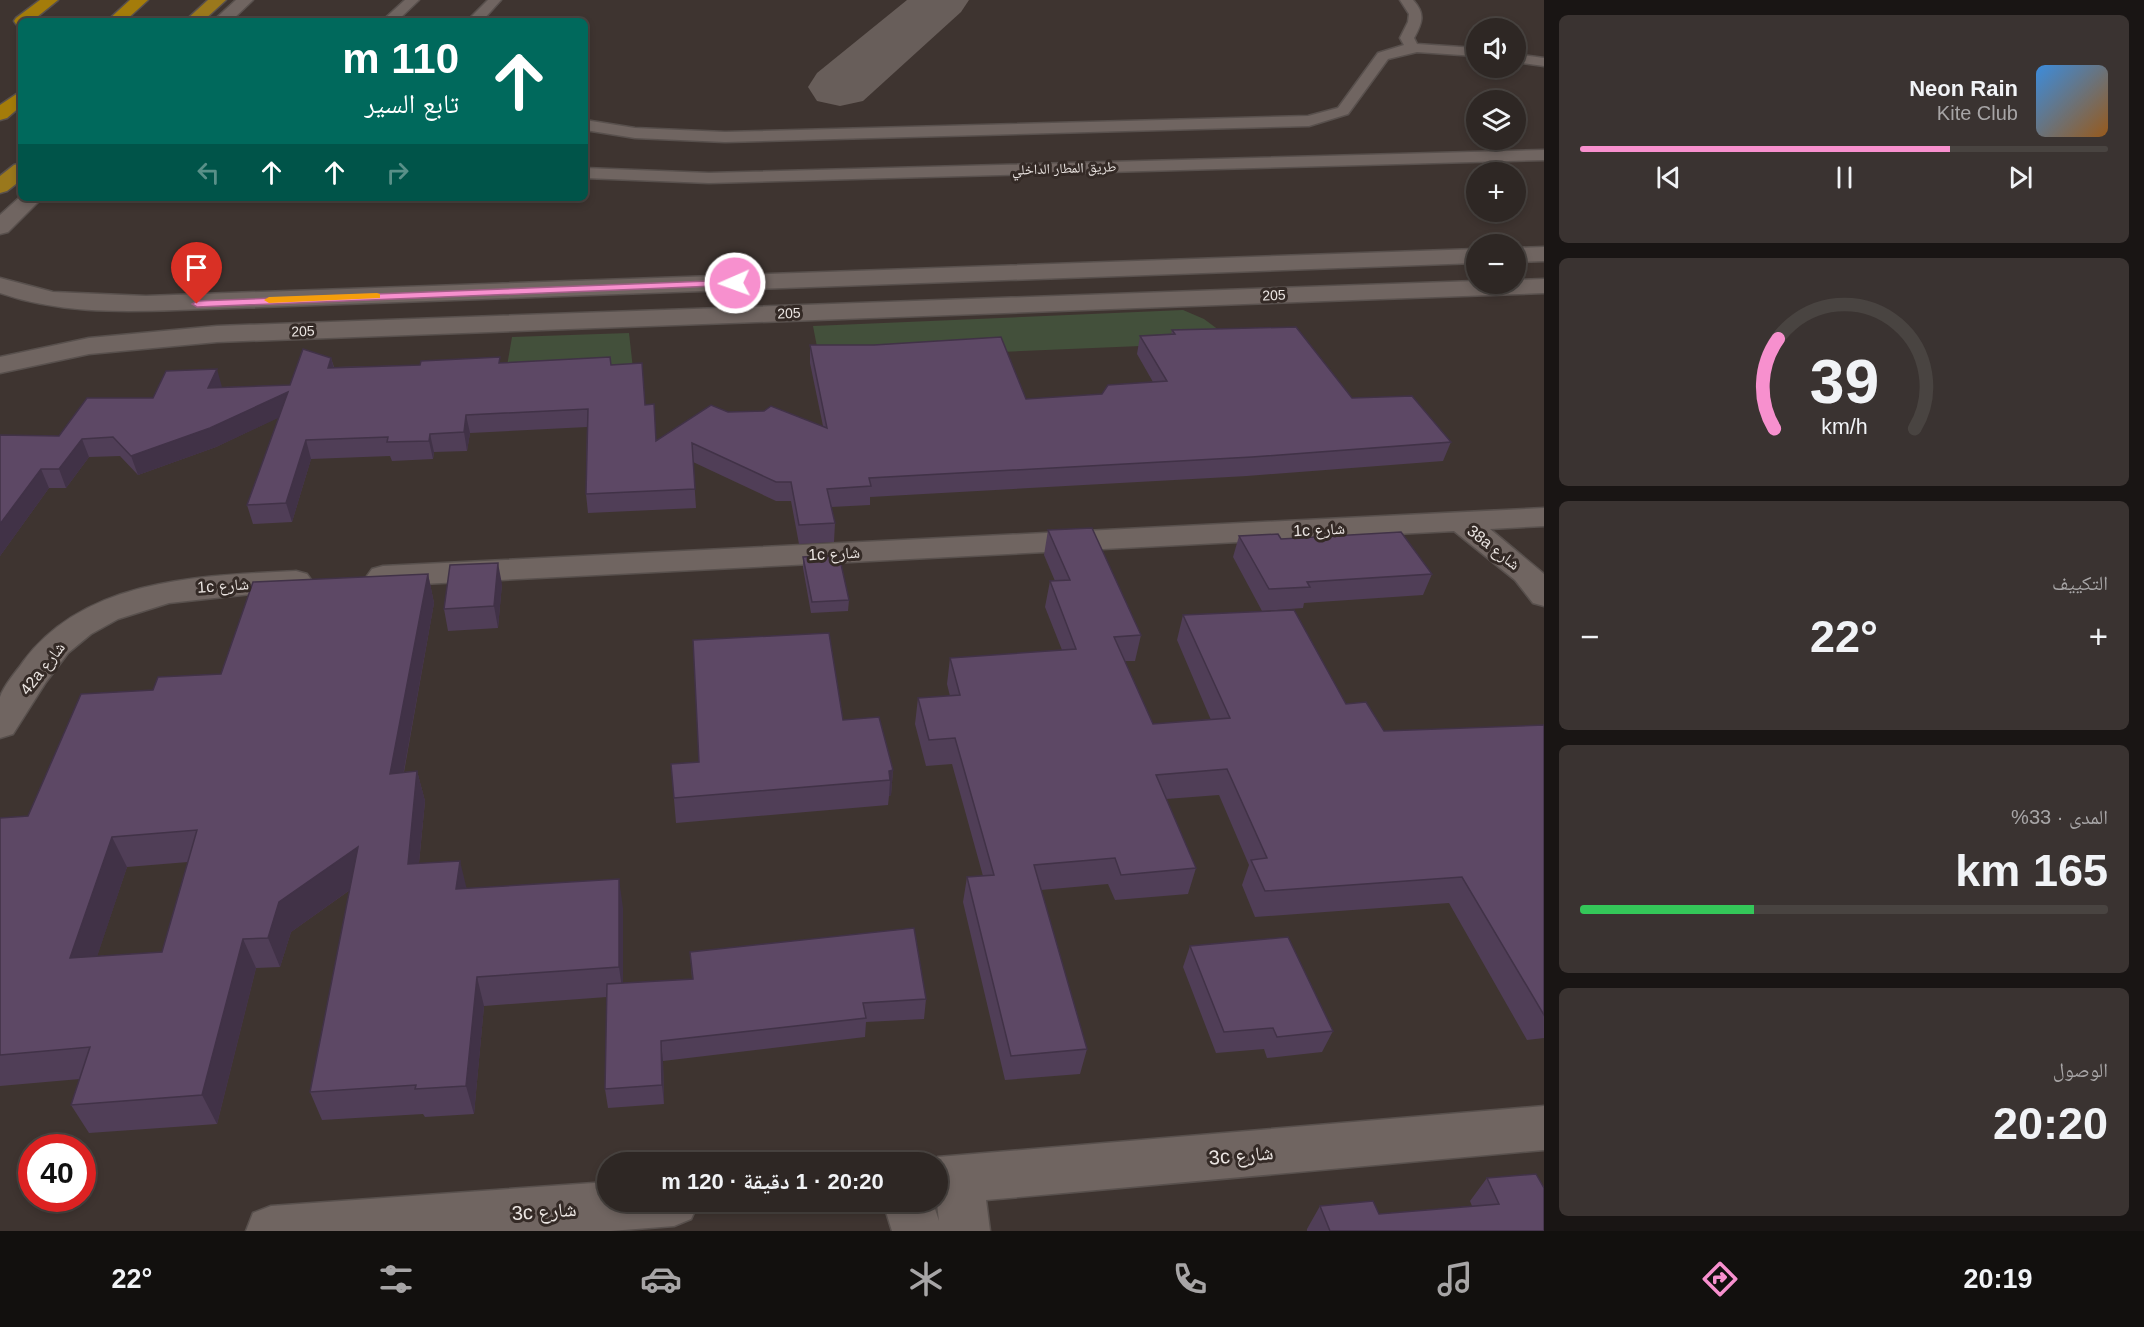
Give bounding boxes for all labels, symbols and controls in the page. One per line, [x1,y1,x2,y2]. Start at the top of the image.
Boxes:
map controls [1466,18,1526,294]
button: sound [1466,18,1526,78]
text: 110 m [342,35,459,82]
icon: ahead [480,42,558,120]
text: Neon Rain [1909,76,2018,101]
text: تابع السير [364,89,459,119]
button: layers [1466,90,1526,150]
text: Kite Club [1937,102,2018,124]
icon: left [192,156,225,189]
icon: ahead [255,156,288,189]
icon: ahead [318,156,351,189]
icon: right [381,156,414,189]
street label: طريق المطار الداخلي [1011,158,1117,181]
icon: previous [1652,161,1685,194]
icon: pause [1828,161,1861,194]
icon: next [2004,161,2037,194]
button: + [1466,162,1526,222]
button: − [1466,234,1526,294]
pin [171,242,222,304]
icon: arrive [180,251,213,284]
position arrow [703,251,767,315]
street label: 205 [1262,287,1286,303]
street label: 205 [777,305,801,321]
street label: 205 [291,323,315,339]
text: 39 [1809,347,1879,416]
text: km/h [1821,416,1867,440]
street label: 1c شارع [1293,520,1345,541]
street label: 38a شارع [1463,522,1523,575]
street label: 1c شارع [808,544,860,565]
text: التكييف [2052,572,2108,594]
street label: 1c شارع [197,575,250,598]
text: 22° [1810,611,1878,662]
text: − [1580,618,1599,655]
text: + [2089,618,2108,655]
street label: 42a شارع [17,639,70,699]
text: المدى · 33% [2011,806,2108,828]
text: 165 km [1955,845,2108,896]
text: الوصول [2053,1059,2108,1081]
text: 20:20 [1993,1098,2108,1149]
speed limit sign: 40 [18,1134,96,1212]
street label: 3c شارع [1208,1141,1274,1171]
text: 20:20 · 1 دقيقة · 120 m [661,1169,884,1194]
street label: 3c شارع [511,1198,577,1226]
icon: filters [375,1258,417,1300]
icon: car [640,1258,682,1300]
icon: climate [905,1258,947,1300]
icon: phone [1169,1258,1211,1300]
icon: music [1434,1258,1476,1300]
icon: directions [1699,1258,1741,1300]
text: 22° [111,1264,152,1294]
text: 20:19 [1964,1264,2033,1294]

